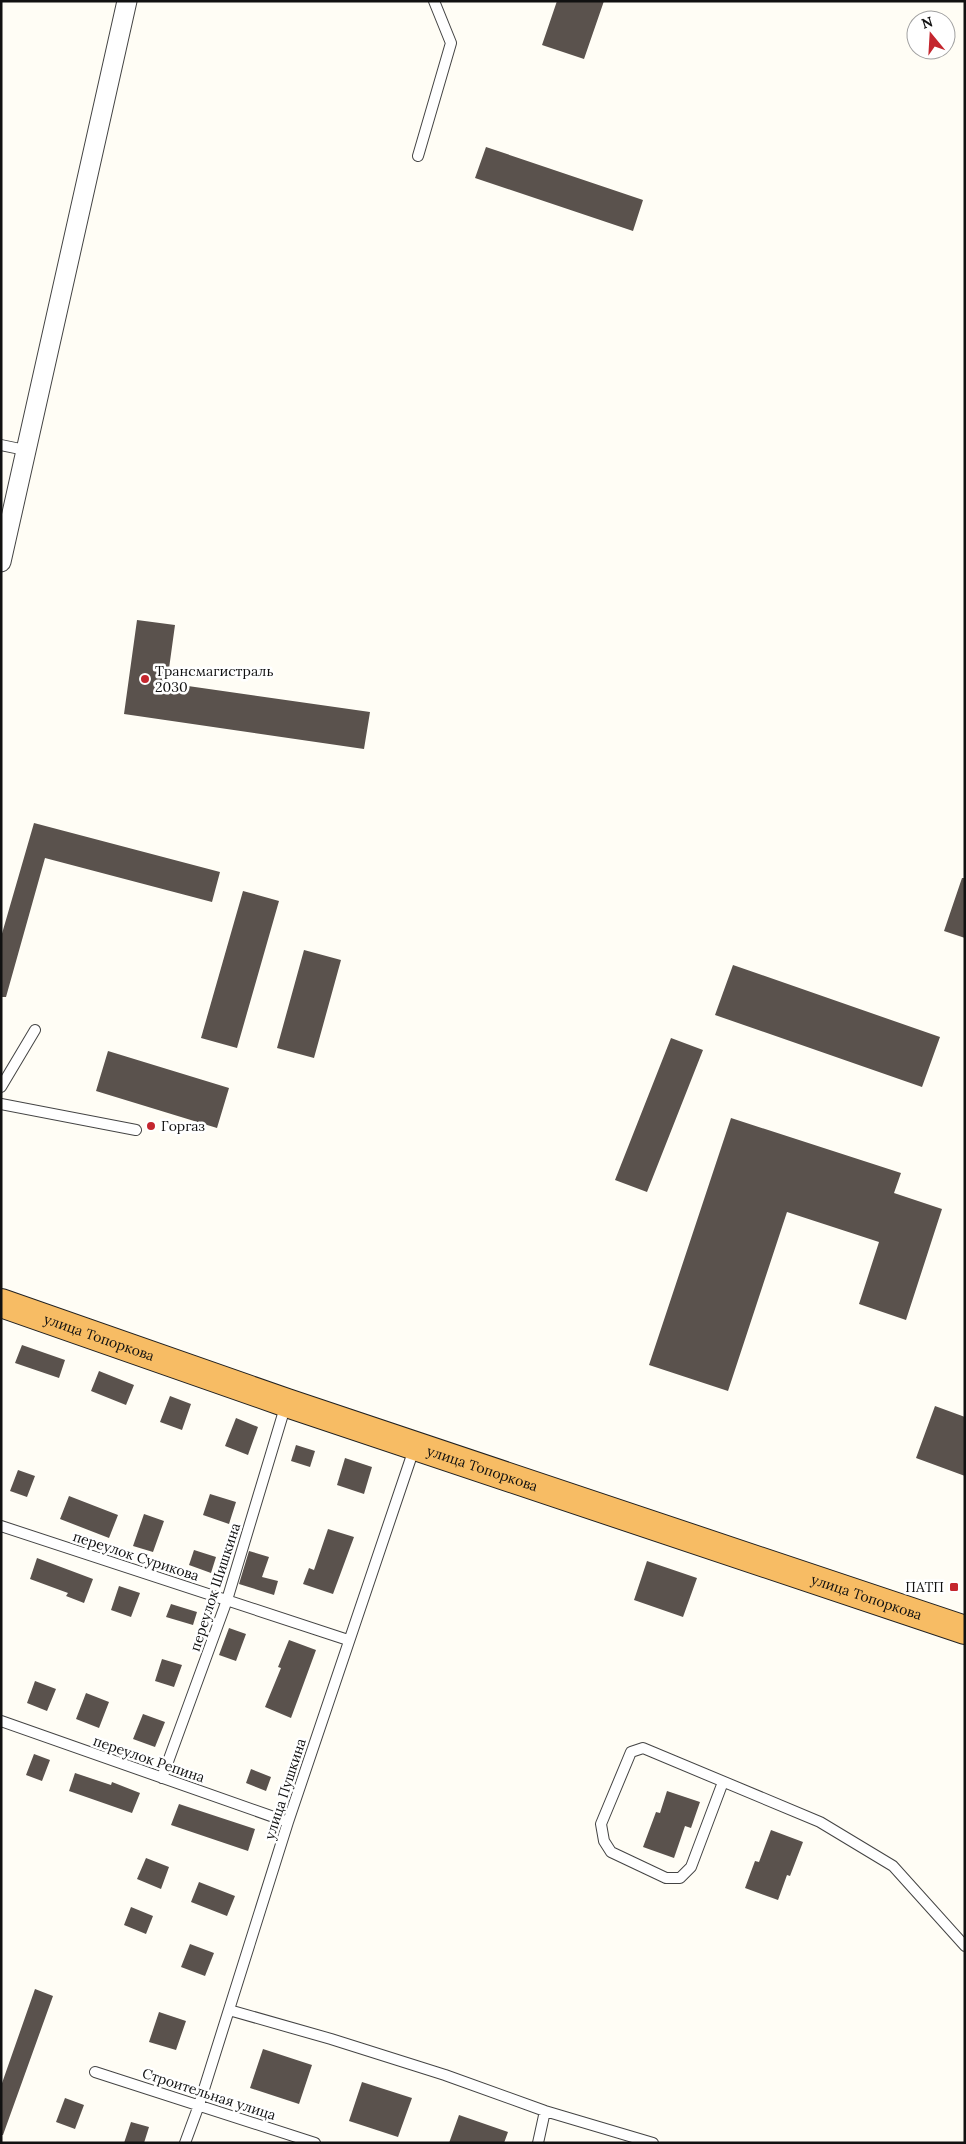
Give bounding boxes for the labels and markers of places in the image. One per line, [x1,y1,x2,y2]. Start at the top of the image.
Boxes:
place label: Трансмагистраль 2030 [155,662,274,696]
marker: Трансмагистраль 2030 [139,673,151,685]
place label: Горгаз [161,1117,206,1135]
marker: Горгаз [145,1120,157,1132]
place label: ПАТП [905,1578,944,1596]
marker: ПАТП [948,1581,960,1593]

